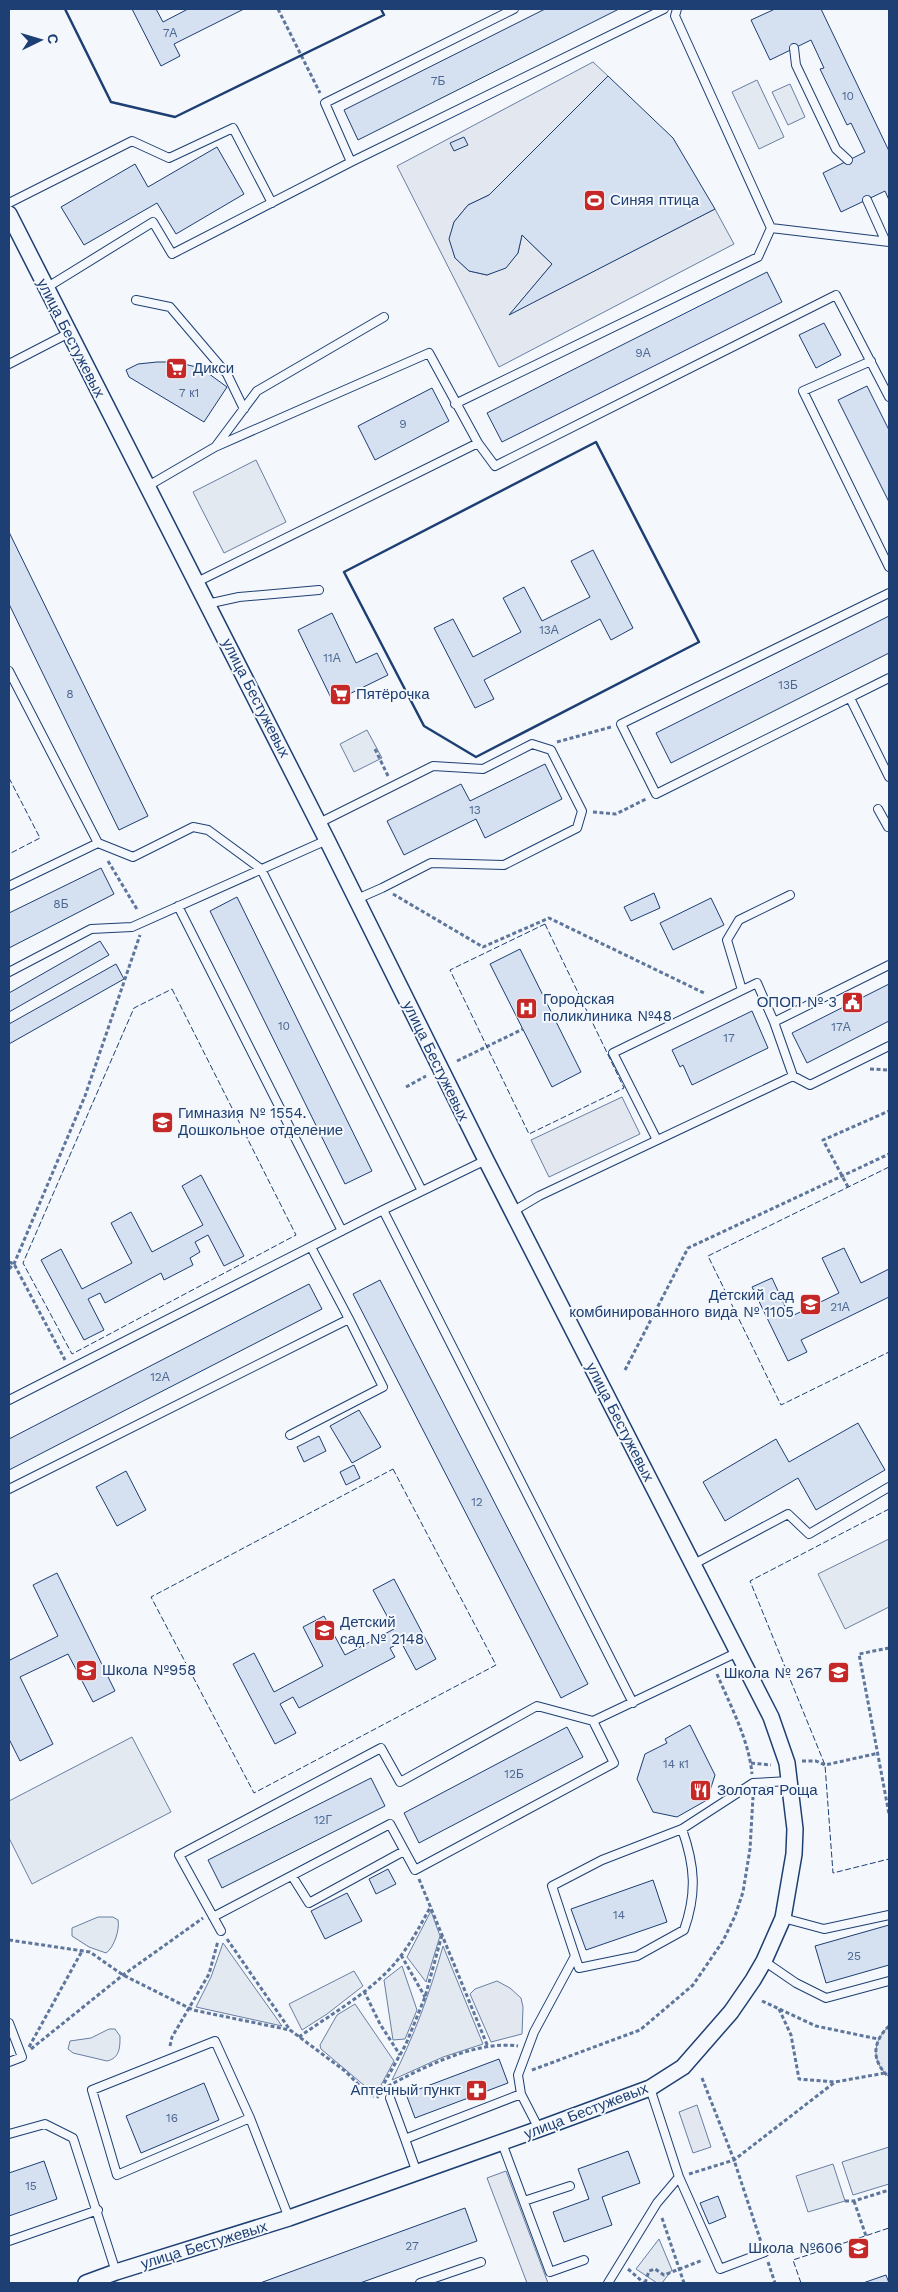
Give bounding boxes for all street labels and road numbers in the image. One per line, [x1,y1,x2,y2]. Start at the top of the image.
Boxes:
street label: улица Бестужевых [33,275,109,401]
street label: улица Бестужевых [218,635,294,761]
street label: улица Бестужевых [399,998,473,1124]
street label: улица Бестужевых [582,1359,658,1485]
street label: улица Бестужевых [521,2079,651,2143]
street label: улица Бестужевых [139,2217,270,2273]

